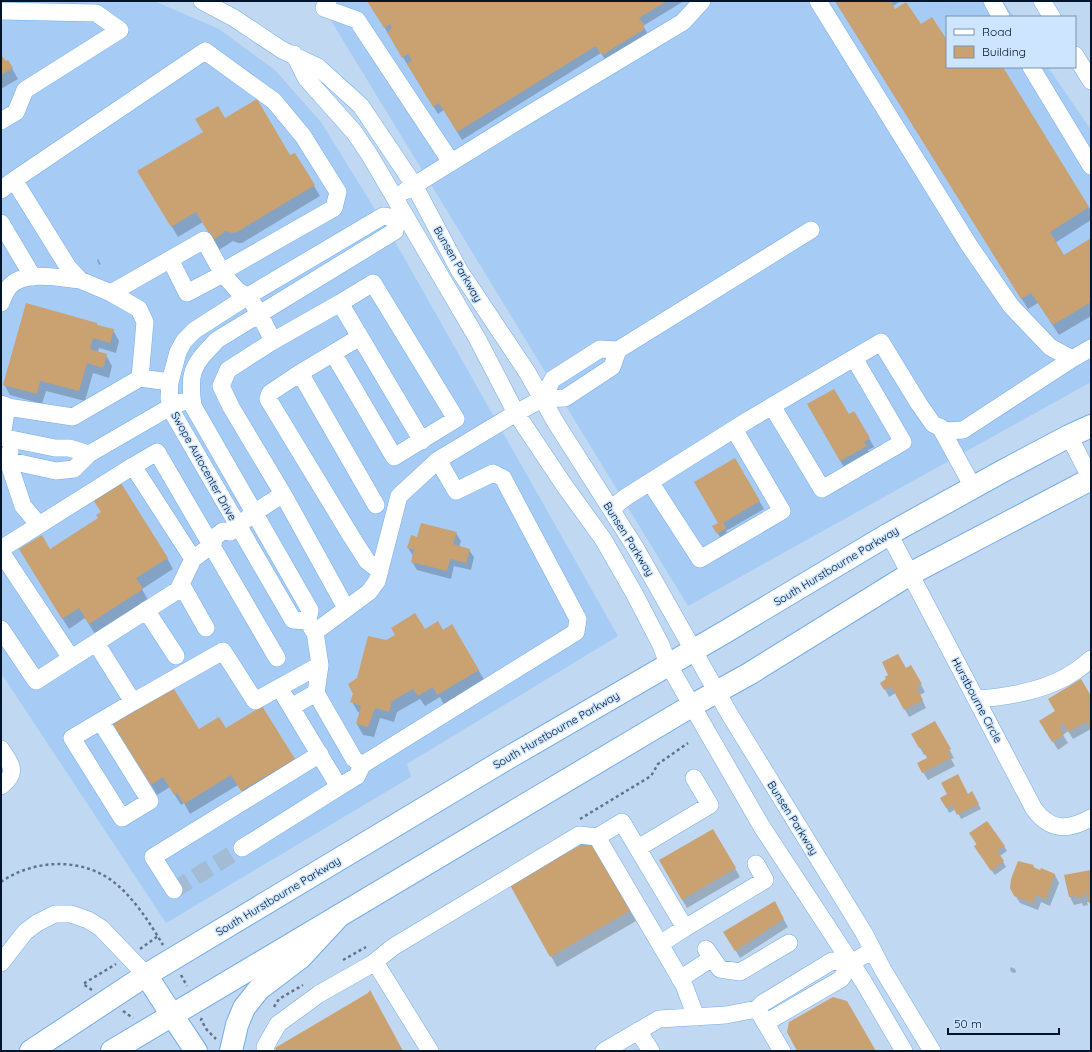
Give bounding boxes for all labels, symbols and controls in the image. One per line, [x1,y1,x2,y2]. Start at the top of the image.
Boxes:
legend [946,16,1076,68]
text: Road [982,24,1012,39]
text: Building [982,44,1026,59]
street label: Bunsen Parkway [431,224,485,304]
street label: Swope Autocenter Drive [168,409,240,523]
street label: Bunsen Parkway [601,499,657,579]
street label: South Hurstbourne Parkway [771,523,901,609]
street label: Hurstbourne Circle [949,655,1005,745]
street label: South Hurstbourne Parkway [490,688,622,772]
street label: Bunsen Parkway [765,778,821,858]
street label: South Hurstbourne Parkway [213,853,343,939]
scale bar [948,1010,1059,1036]
text: 50 m [954,1016,982,1031]

